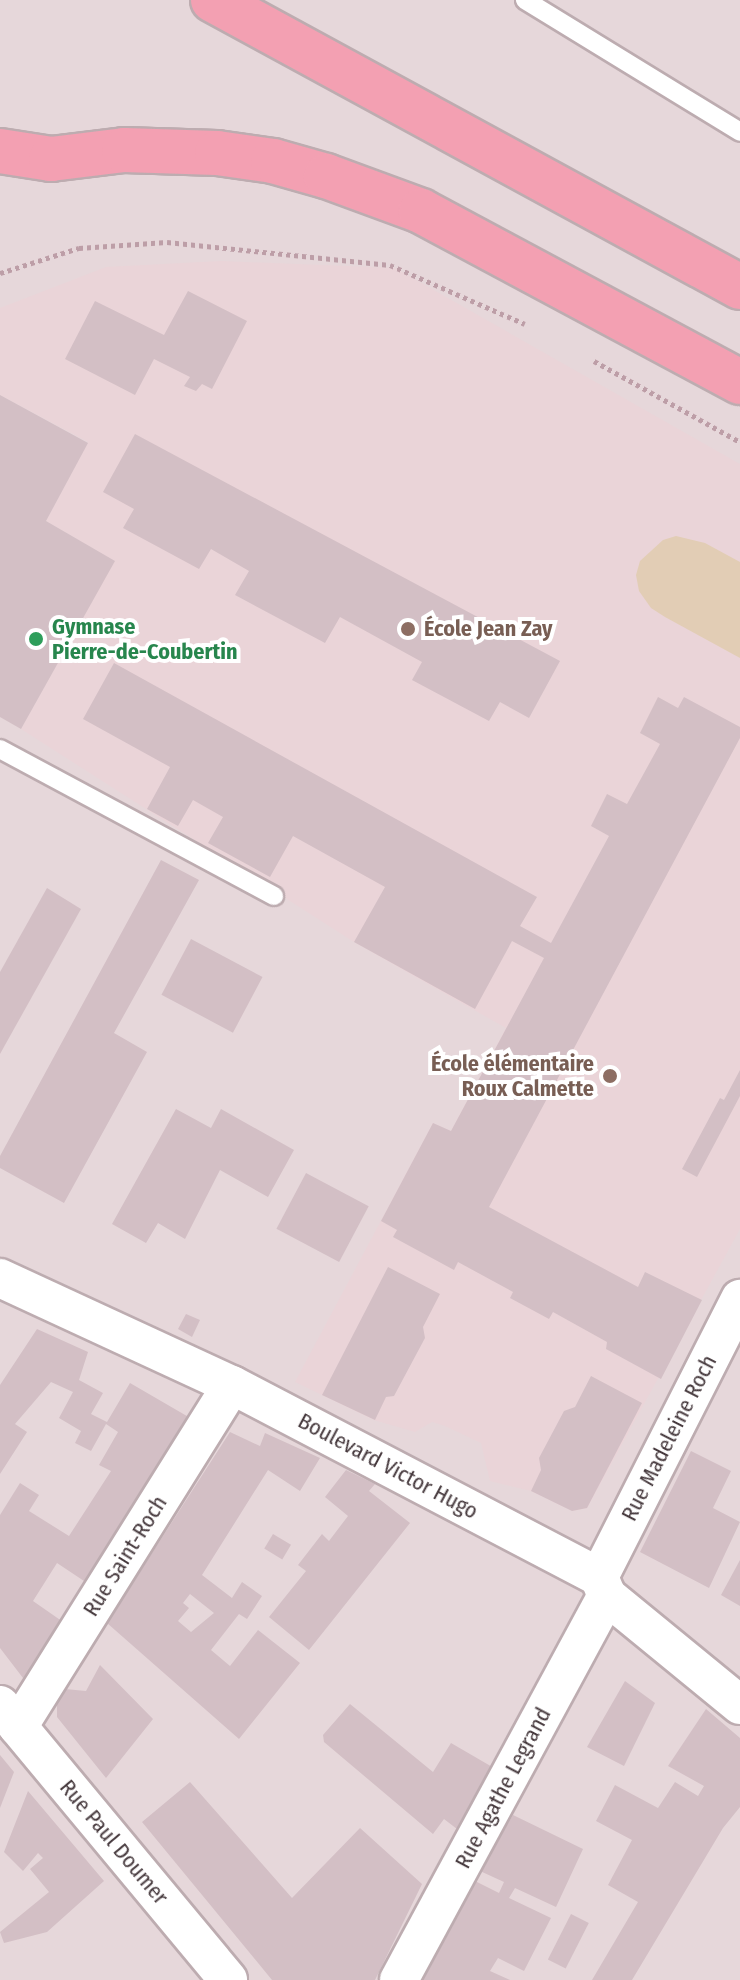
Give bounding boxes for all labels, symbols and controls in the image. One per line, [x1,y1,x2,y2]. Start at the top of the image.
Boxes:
place label: Gymnase Pierre-de-Coubertin [52,613,237,664]
place label: École Jean Zay [424,616,553,642]
marker: École Jean Zay [399,620,417,638]
marker: Gymnase Pierre-de-Coubertin [27,630,45,648]
place label: École élémentaire Roux Calmette [431,1050,594,1102]
marker: École élémentaire Roux Calmette [601,1067,619,1085]
street label: Rue Madeleine Roch [616,1351,722,1525]
street label: Boulevard Victor Hugo [294,1407,482,1525]
street label: Rue Saint-Roch [77,1491,173,1621]
street label: Rue Agathe Legrand [449,1703,557,1873]
street label: Rue Paul Doumer [54,1774,174,1910]

